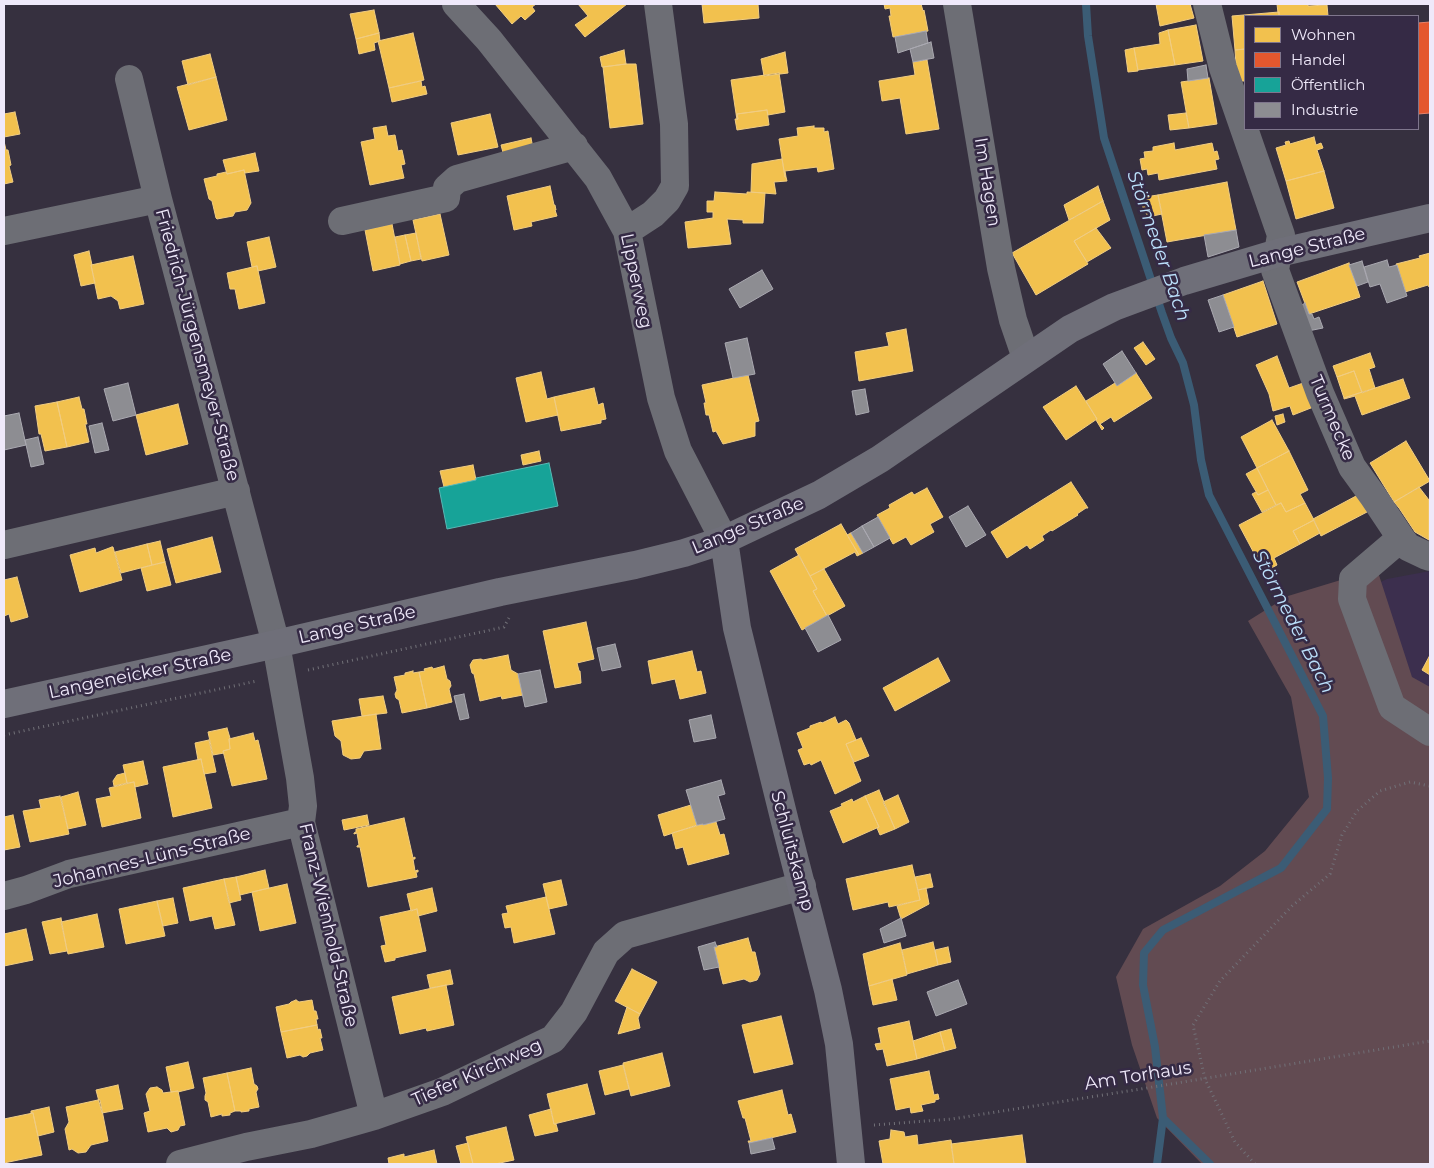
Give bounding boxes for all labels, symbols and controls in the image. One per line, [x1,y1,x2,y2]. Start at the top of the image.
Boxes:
legend [1244,15,1419,130]
text: Wohnen [1291,25,1356,44]
text: Handel [1291,50,1345,69]
text: Öffentlich [1291,75,1365,94]
text: Industrie [1291,100,1358,119]
street label: Im Hagen [969,136,1005,228]
water label: Störmeder Bach [1122,168,1194,324]
street label: Friedrich-Jürgensmeyer-Straße [150,206,244,484]
street label: Lange Straße [1246,223,1368,273]
street label: Lipperweg [615,231,657,331]
street label: Turmecke [1304,372,1360,464]
street label: Lange Straße [689,493,807,559]
water label: Störmeder Bach [1247,547,1339,697]
street label: Lange Straße [296,601,418,649]
street label: Langeneicker Straße [47,644,233,704]
street label: Schluitskamp [766,789,818,913]
street label: Franz-Wienhold-Straße [294,821,362,1029]
street label: Johannes-Lüns-Straße [51,823,253,893]
street label: Tiefer Kirchweg [409,1035,545,1111]
street label: Am Torhaus [1083,1057,1193,1095]

